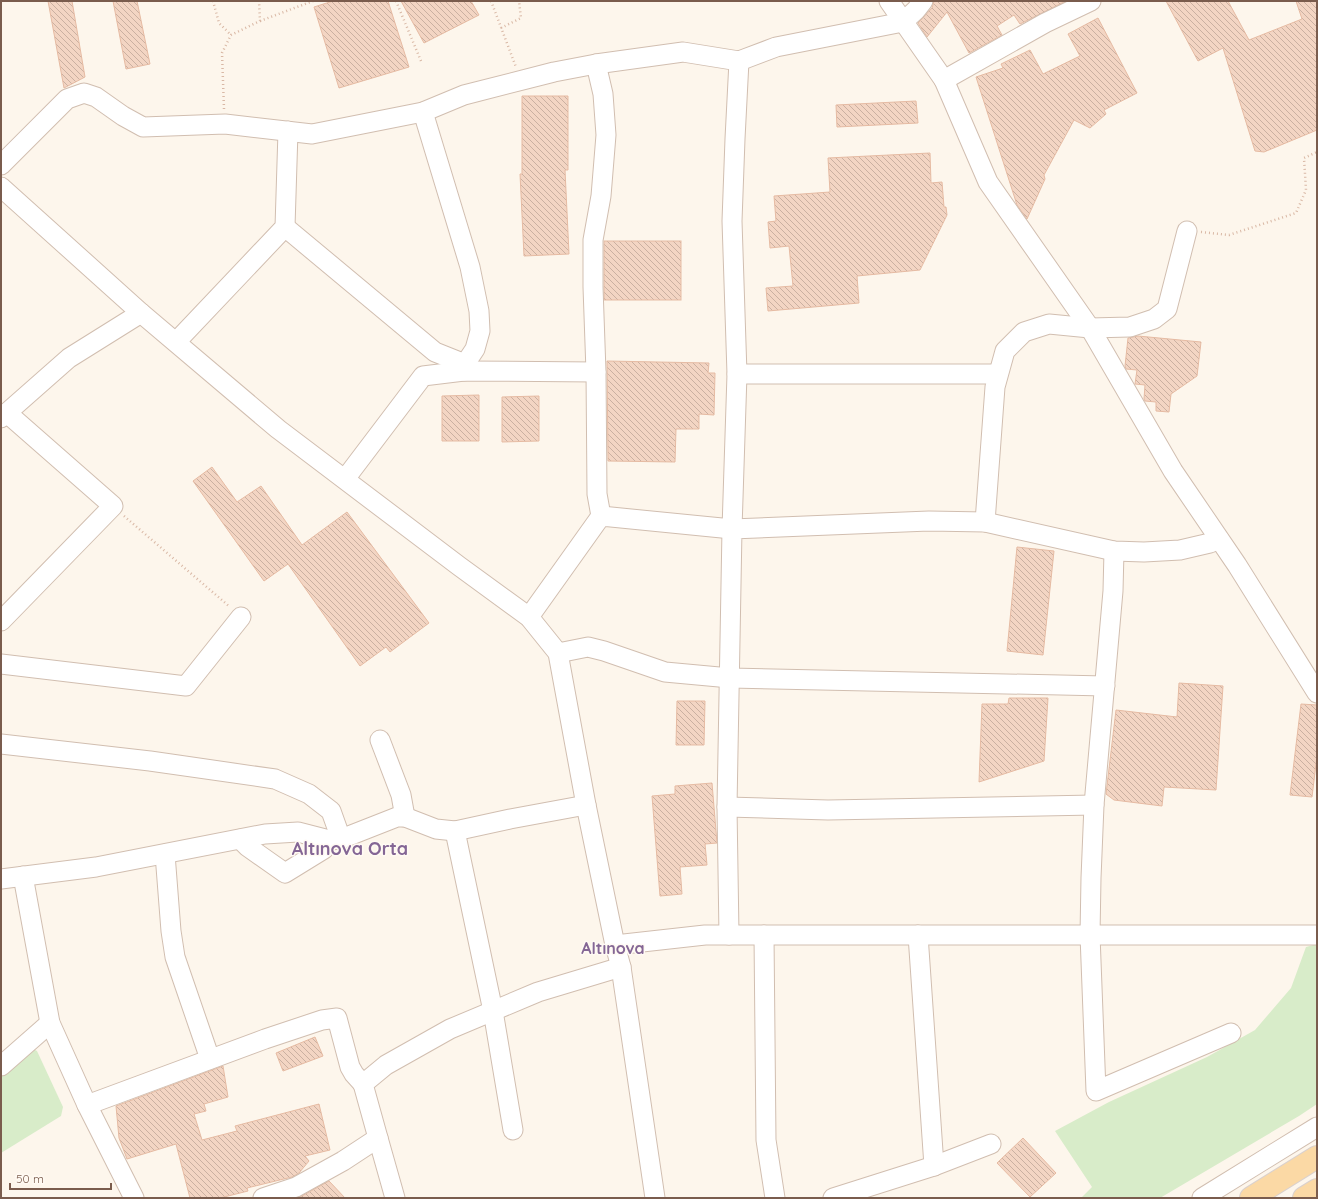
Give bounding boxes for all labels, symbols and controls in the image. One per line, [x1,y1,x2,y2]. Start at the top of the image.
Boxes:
district label: Altınova Orta [292,837,408,860]
district label: Altınova [581,938,645,958]
scale bar [10,1165,111,1191]
text: 50 m [16,1171,44,1186]

